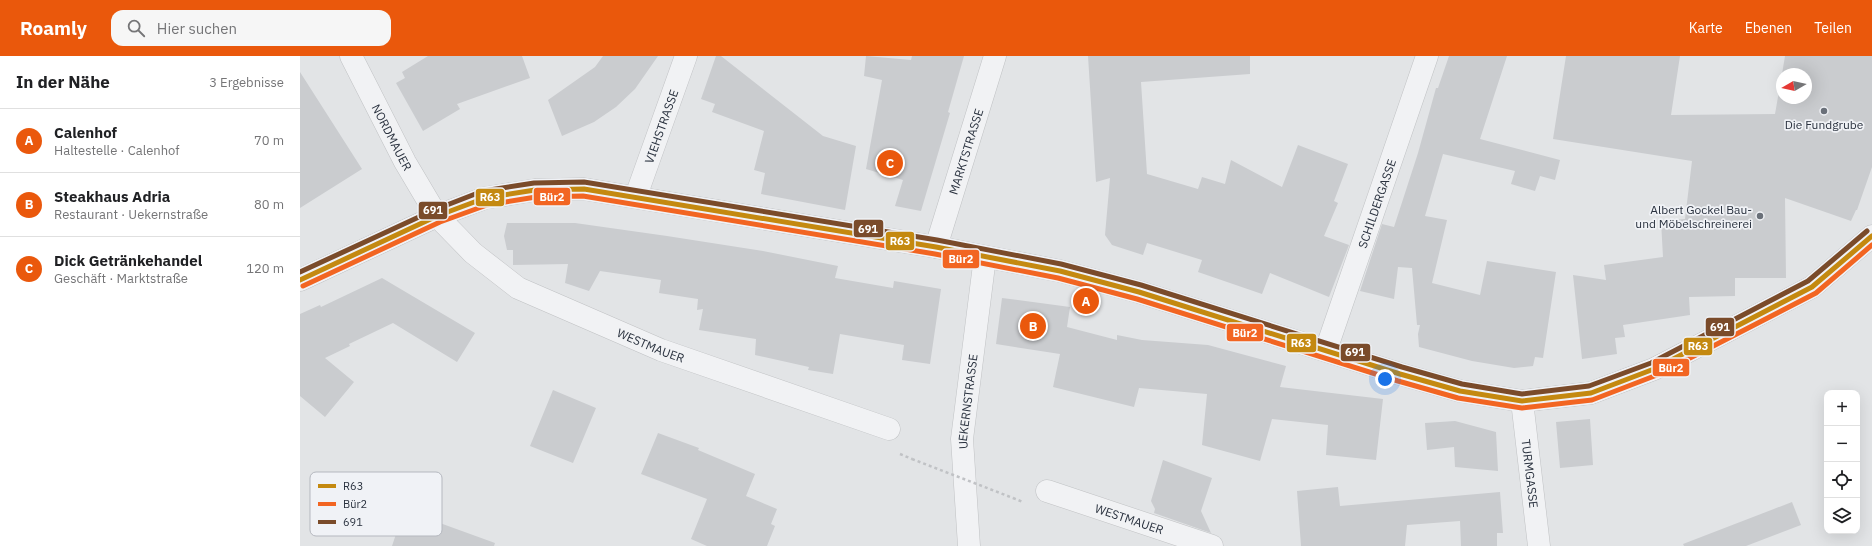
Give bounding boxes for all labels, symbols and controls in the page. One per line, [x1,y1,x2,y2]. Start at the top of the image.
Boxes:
search box [111,10,391,46]
text: Roamly [20,16,87,40]
icon: search [125,17,147,39]
text: Hier suchen [157,19,237,38]
text: Karte [1689,19,1723,37]
text: Ebenen [1745,19,1792,37]
text: Teilen [1814,19,1852,37]
north arrow [1776,68,1812,104]
text: In der Nähe [16,71,110,93]
text: 3 Ergebnisse [209,74,284,91]
street label: VIEHSTRASSE [641,87,681,165]
street label: NORDMAUER [369,101,416,173]
marker: Die Fundgrube [1819,106,1829,116]
street label: MARKTSTRASSE [945,107,986,196]
place label: Die Fundgrube [1785,117,1864,132]
text: Calenhof [54,123,117,142]
text: A [25,132,33,149]
text: 70 m [254,132,284,149]
text: Haltestelle · Calenhof [54,142,180,159]
pin: C [877,148,903,178]
street label: SCHILDERGASSE [1354,157,1399,250]
text: Steakhaus Adria [54,187,170,206]
line badge: Bür2 [533,187,571,206]
line badge: R63 [475,188,505,207]
text: R63 [480,190,500,204]
text: Bür2 [540,190,565,204]
text: B [25,196,33,213]
text: 80 m [254,196,284,213]
line badge: 691 [418,201,448,220]
place label: Albert Gockel Bau- und Möbelschreinerei [1635,202,1752,231]
text: 691 [423,203,443,217]
text: Restaurant · Uekernstraße [54,206,208,223]
marker: Albert Gockel Bau- und Möbelschreinerei [1755,211,1765,221]
line badge: 691 [853,219,884,238]
text: 691 [858,222,878,236]
line badge: R63 [885,231,915,251]
text: R63 [890,234,910,248]
line badge: Bür2 [942,249,980,269]
text: Dick Getränkehandel [54,251,202,270]
text: Bür2 [949,252,974,266]
text: C [25,260,33,277]
text: 120 m [246,260,284,277]
text: Geschäft · Marktstraße [54,270,188,287]
pin: A [1073,286,1099,316]
pin: B [1020,311,1046,341]
line badge: 691 [1705,317,1735,337]
text: 691 [1710,320,1730,334]
line badge: Bür2 [1226,323,1264,342]
street label: WESTMAUER [615,324,687,365]
text: Bür2 [1233,326,1258,340]
line badge: R63 [1286,333,1317,353]
text: R63 [1291,336,1311,350]
line badge: R63 [1683,337,1713,356]
text: R63 [1688,339,1708,353]
line badge: 691 [1340,343,1371,362]
text: 691 [1345,345,1365,359]
street label: UEKERNSTRASSE [954,353,980,450]
line badge: Bür2 [1652,358,1690,377]
text: Bür2 [1659,361,1684,375]
your location [1375,369,1395,389]
map controls [1824,390,1860,534]
button: + [1824,390,1860,426]
button: − [1824,426,1860,462]
street label: TURMGASSE [1519,438,1542,509]
button: locate [1824,462,1860,498]
legend [310,472,442,536]
text: R63 [343,479,363,493]
text: Bür2 [343,497,367,511]
button: layers [1824,498,1860,534]
street label: WESTMAUER [1093,500,1166,537]
text: 691 [343,515,363,529]

